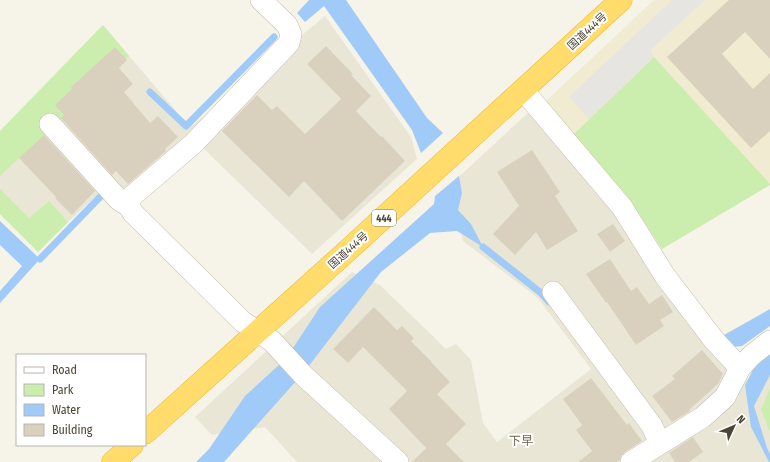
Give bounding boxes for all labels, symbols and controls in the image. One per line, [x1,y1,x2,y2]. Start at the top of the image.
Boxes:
street label: 国道444号 [565,10,610,53]
road number: 444 [372,210,396,226]
street label: 国道444号 [326,229,371,272]
legend [16,354,146,446]
text: Road [52,363,77,377]
text: Park [52,383,74,397]
text: Water [52,403,81,417]
north arrow [714,406,754,446]
text: N [734,413,748,426]
text: Building [52,423,93,437]
district label: 下早 [509,434,533,448]

